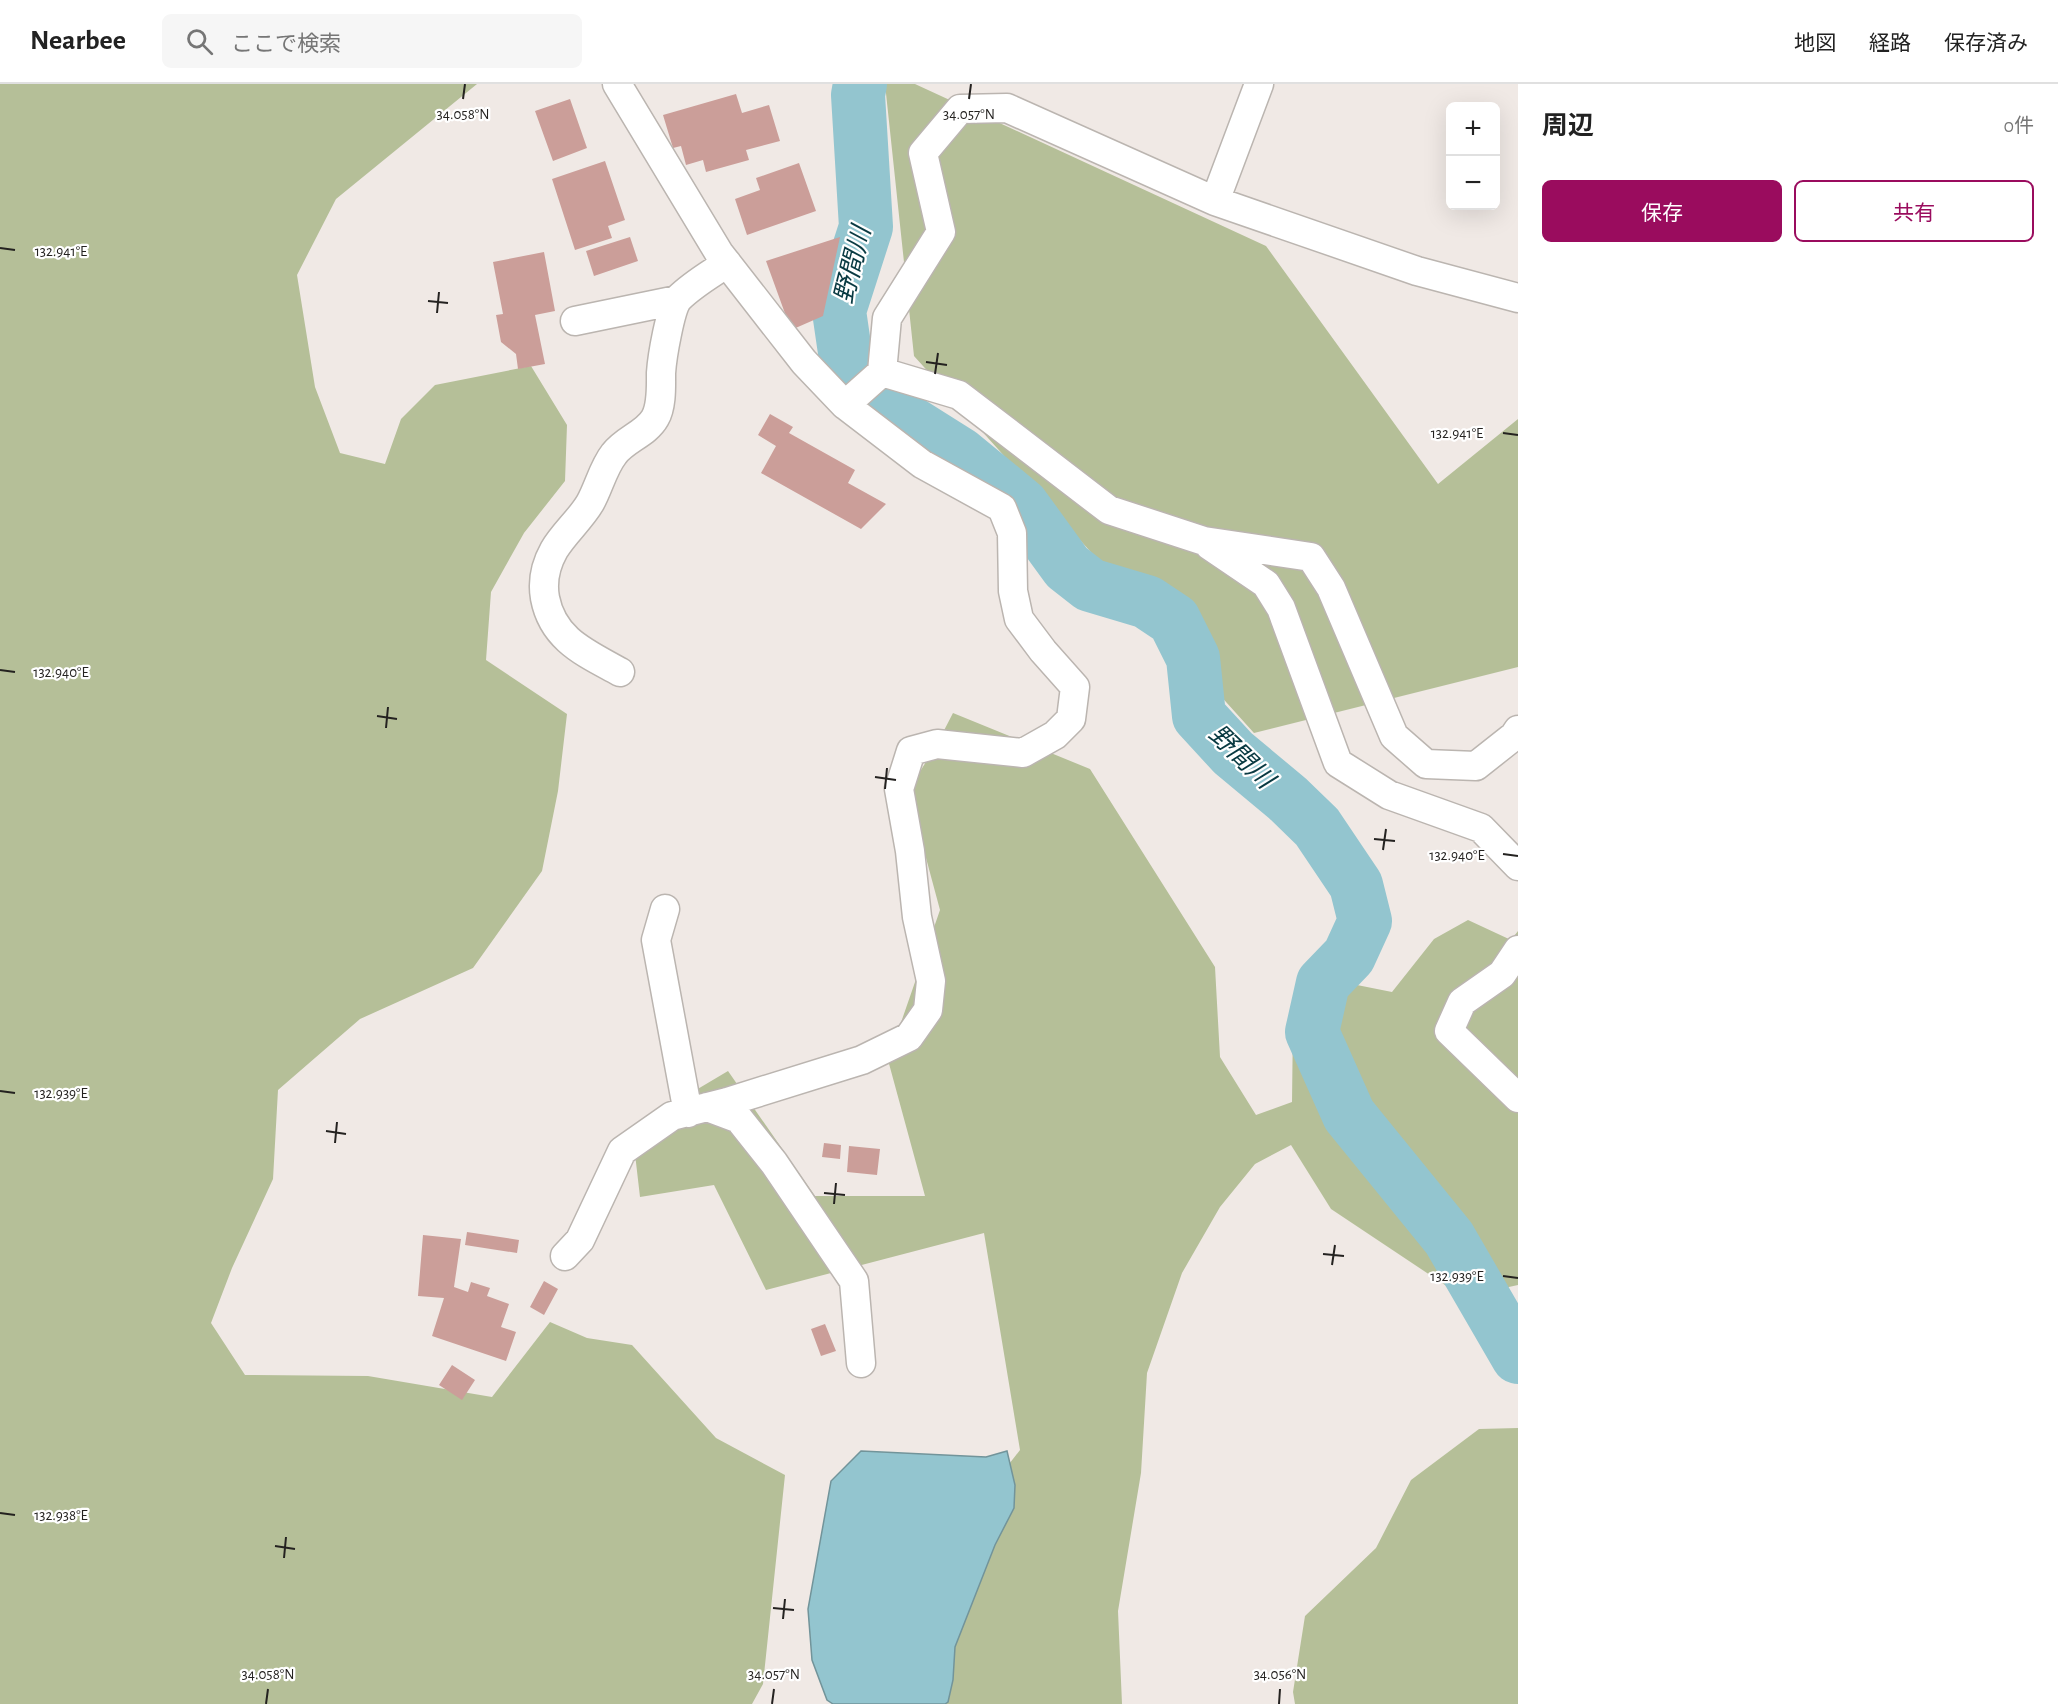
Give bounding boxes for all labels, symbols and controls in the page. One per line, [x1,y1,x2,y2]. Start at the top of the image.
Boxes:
search box [162,14,582,68]
icon: search [183,25,216,58]
text: Nearbee [30,27,126,55]
text: ここで検索 [231,33,341,55]
text: 地図 [1794,33,1836,54]
text: 経路 [1869,33,1911,54]
text: 保存済み [1944,33,2028,54]
map controls [1446,102,1500,210]
button: + [1446,102,1500,156]
text: 34.058°N [437,107,489,122]
text: 34.057°N [943,107,995,122]
text: 周辺 [1542,113,1594,139]
text: 0件 [2003,116,2034,136]
button: − [1446,156,1500,210]
button: 保存 [1542,180,1782,242]
button: 共有 [1794,180,2034,242]
water label: 野間川 [831,221,876,306]
text: 132.941°E [35,244,87,259]
text: 132.941°E [1431,426,1483,441]
text: 132.940°E [33,665,89,680]
water label: 野間川 [1204,721,1280,796]
text: 132.940°E [1429,848,1485,863]
text: 132.939°E [34,1086,88,1101]
text: 132.939°E [1430,1269,1484,1284]
text: 132.938°E [34,1508,88,1523]
text: 34.058°N [242,1667,294,1682]
text: 34.057°N [748,1667,800,1682]
text: 34.056°N [1254,1667,1306,1682]

